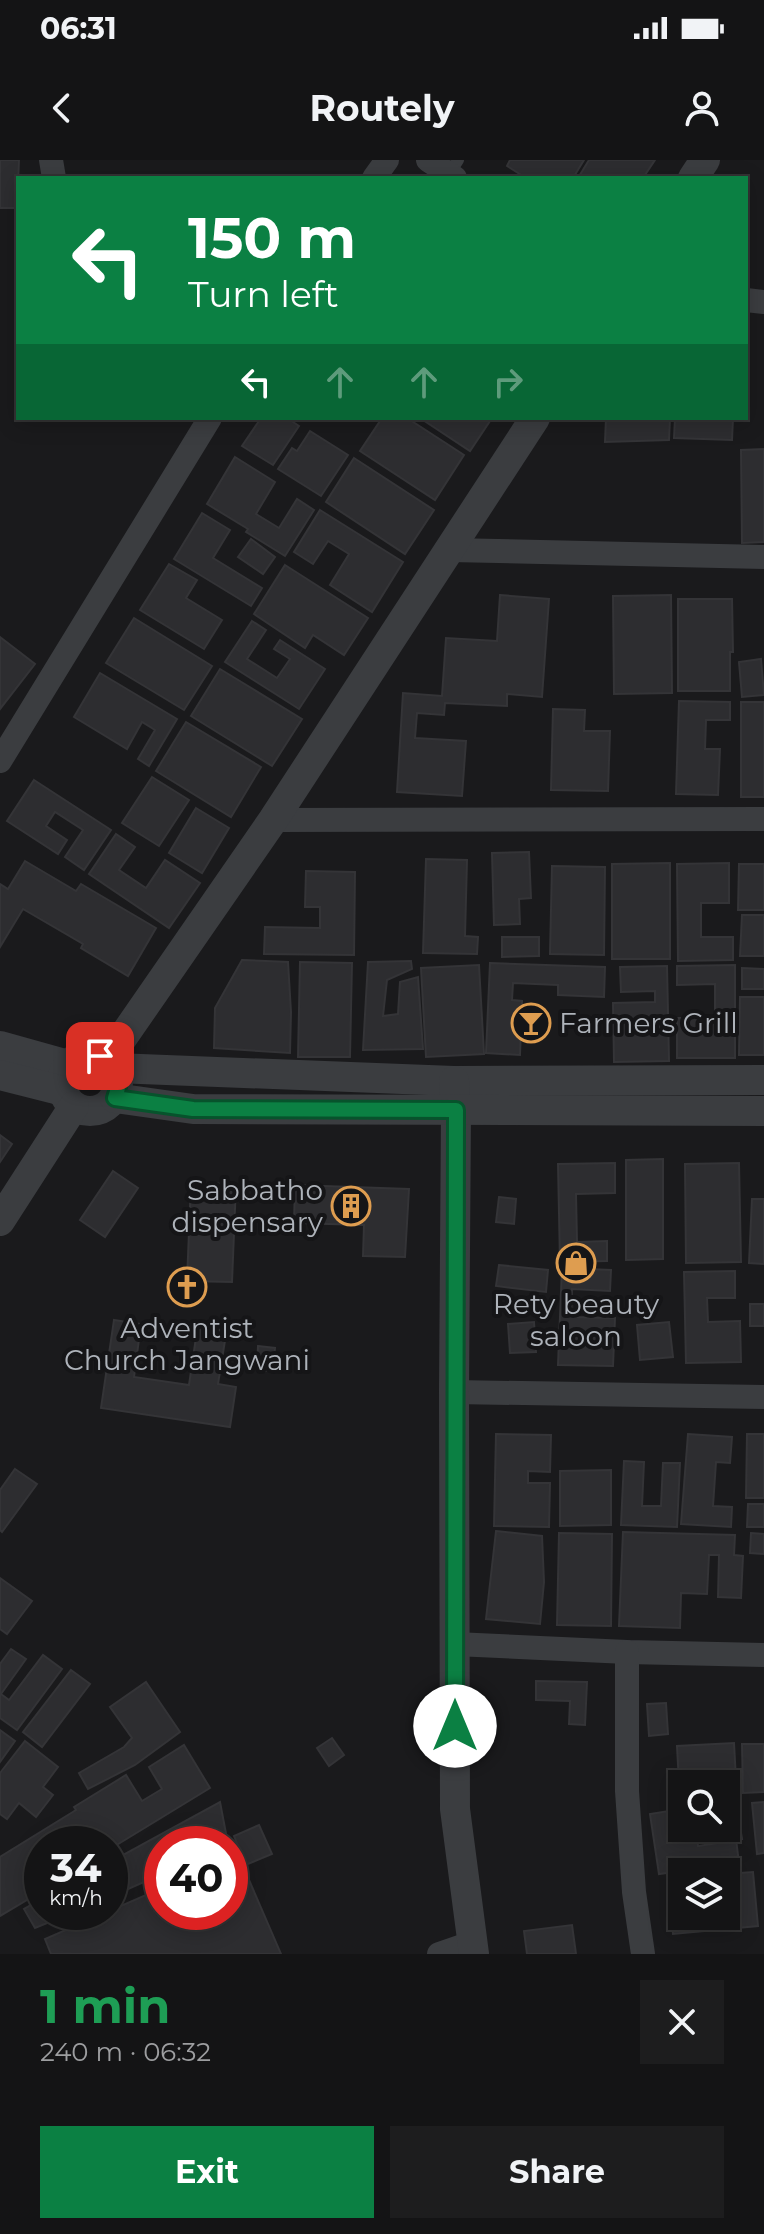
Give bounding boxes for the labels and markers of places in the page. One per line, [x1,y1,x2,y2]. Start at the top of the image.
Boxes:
bar icon: Farmers Grill [510,1002,552,1044]
place label: Farmers Grill [559,1006,738,1040]
pin [66,1022,134,1090]
place label: Sabbatho dispensary [172,1173,324,1239]
building icon: Sabbatho dispensary [330,1185,372,1227]
shop icon: Rety beauty saloon [555,1242,597,1284]
church icon: Adventist Church Jangwani [166,1266,208,1308]
place label: Rety beauty saloon [493,1287,660,1353]
place label: Adventist Church Jangwani [64,1311,310,1377]

